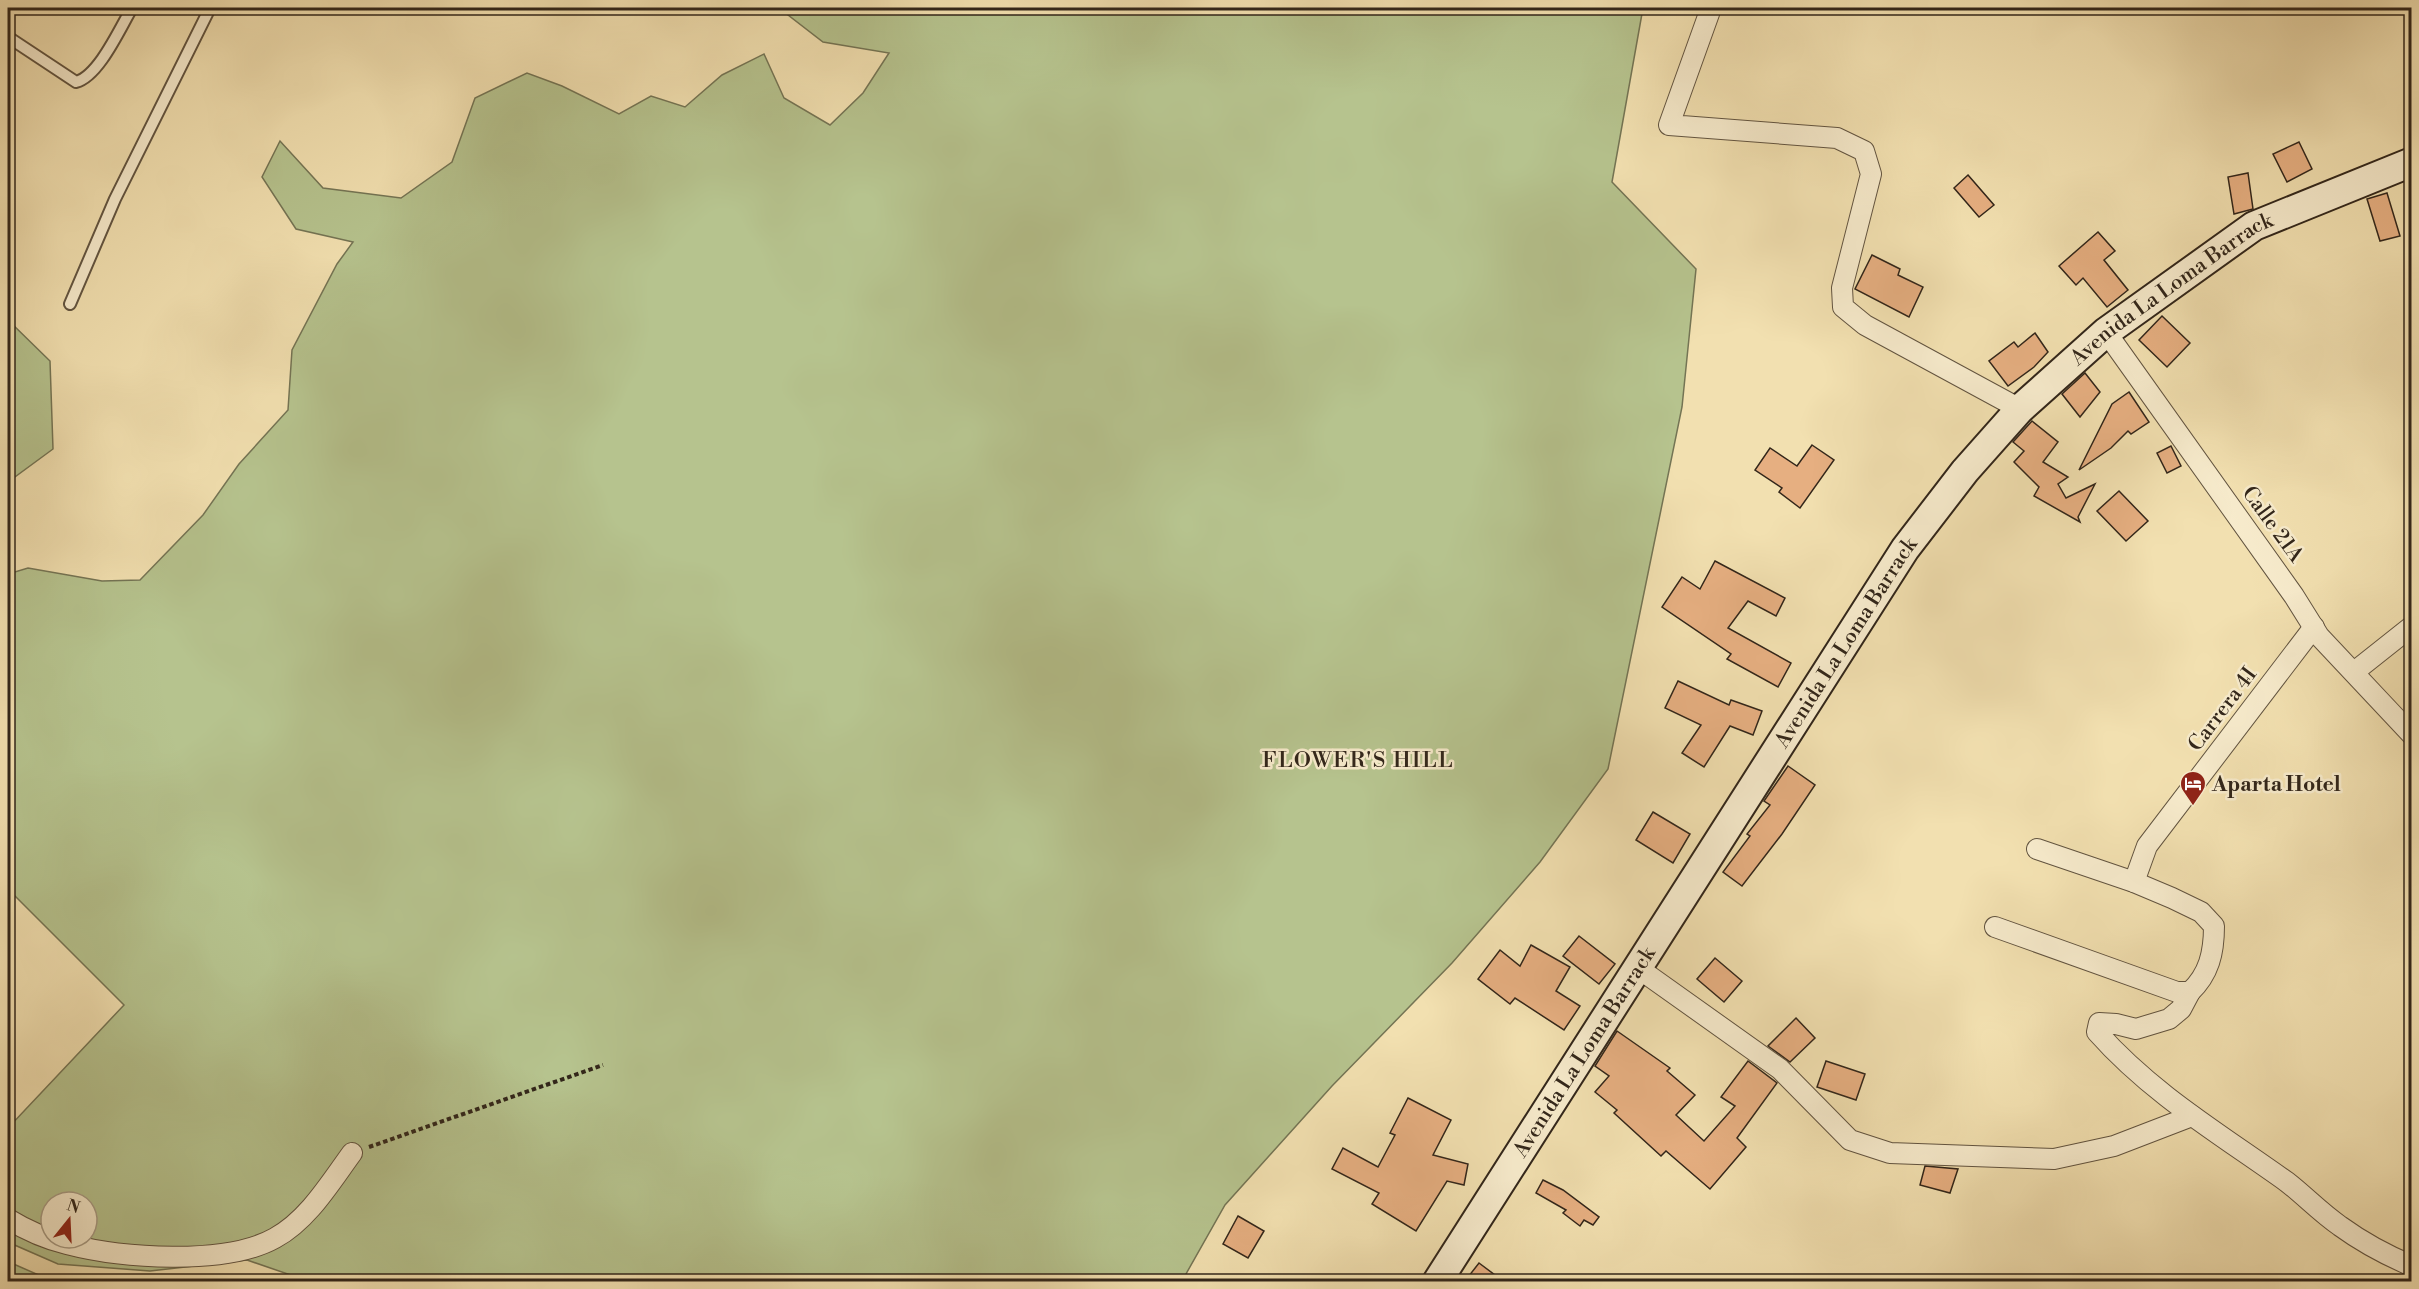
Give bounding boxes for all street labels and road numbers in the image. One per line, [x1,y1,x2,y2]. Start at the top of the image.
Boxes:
street label: Avenida La Loma Barrack [2065,207,2278,372]
street label: Calle 21A [2236,481,2309,568]
street label: Avenida La Loma Barrack [1769,532,1924,754]
street label: Carrera 4I [2183,662,2263,757]
street label: Avenida La Loma Barrack [1507,941,1662,1163]

